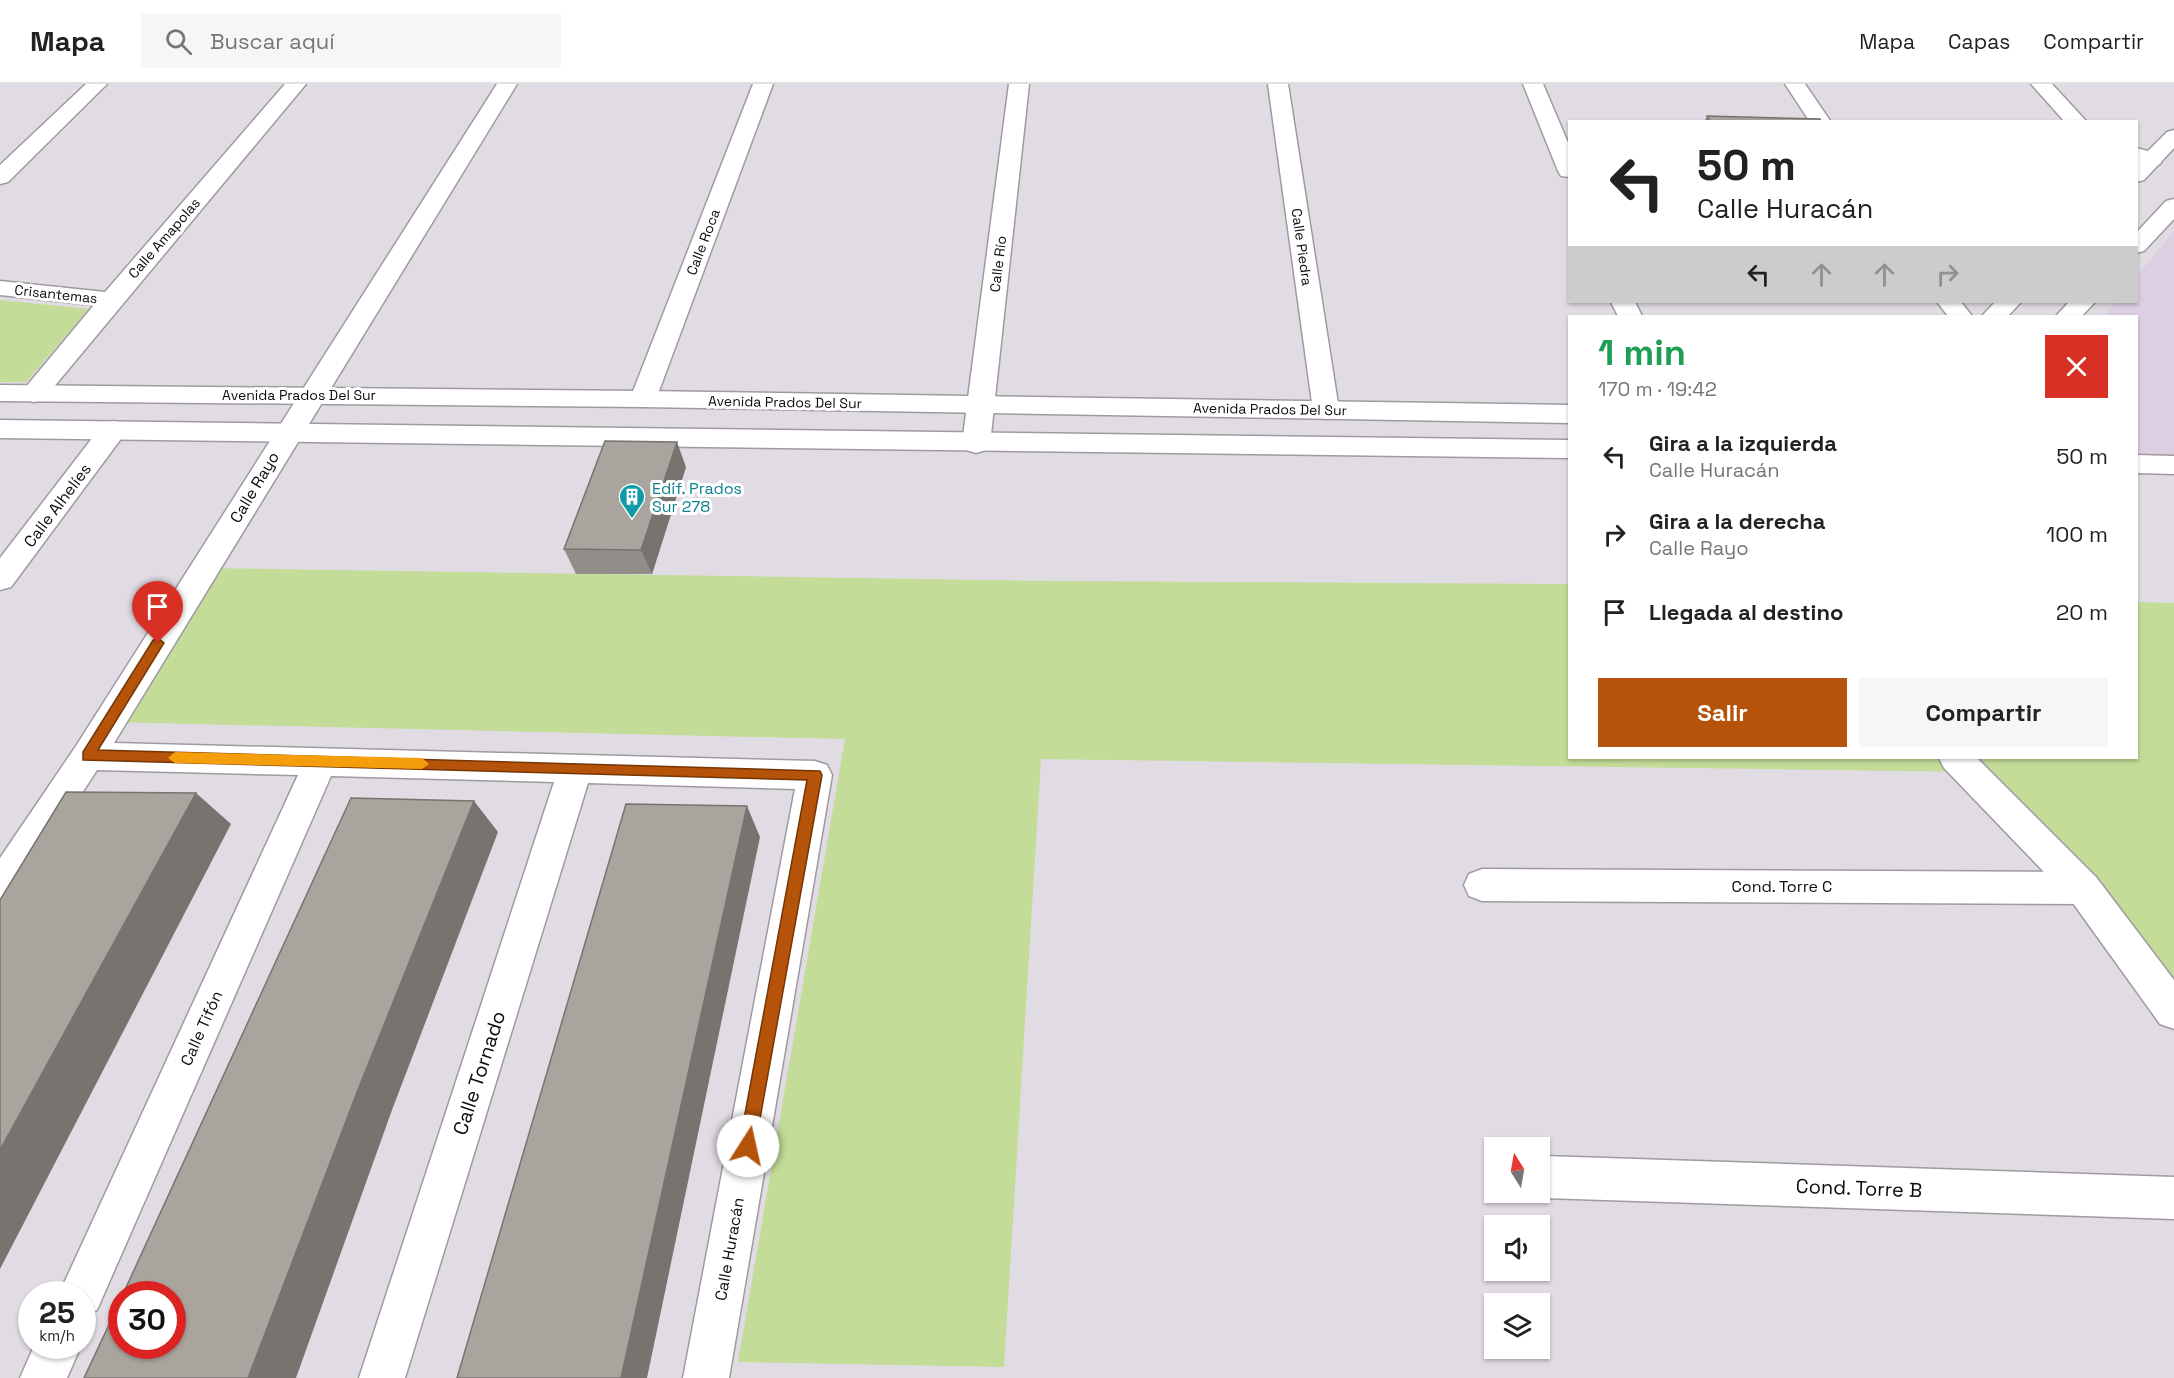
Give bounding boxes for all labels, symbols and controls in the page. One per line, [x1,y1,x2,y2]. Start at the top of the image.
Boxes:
search box [141,14,561,68]
text: Mapa [30,23,105,59]
icon: search [162,25,195,58]
text: Buscar aquí [210,27,335,55]
text: Mapa [1859,28,1915,55]
text: Capas [1948,28,2010,55]
text: Compartir [2043,28,2144,55]
text: 50 m [1697,139,1796,192]
icon: left [1598,144,1676,222]
text: Calle Huracán [1697,191,1873,226]
street label: Calle Amapolas [124,194,204,282]
street label: Calle Roca [682,206,724,278]
street label: Calle Piedra [1288,207,1316,287]
street label: Calle Río [986,235,1010,293]
icon: left [1742,258,1775,291]
icon: ahead [1805,258,1838,291]
icon: ahead [1868,258,1901,291]
icon: right [1931,258,1964,291]
street label: Crisantemas [14,281,98,307]
text: 1 min [1598,330,1686,376]
button: close [2045,335,2108,398]
text: 170 m · 19:42 [1598,376,1717,402]
street label: Avenida Prados Del Sur [222,386,376,404]
street label: Avenida Prados Del Sur [708,392,862,412]
street label: Avenida Prados Del Sur [1193,399,1347,419]
text: Gira a la izquierda [1649,429,1837,457]
icon: left [1598,440,1631,473]
text: 50 m [2056,442,2108,470]
street label: Calle Rayo [225,448,284,527]
text: Calle Huracán [1649,457,1780,483]
street label: Calle Alhelíes [19,459,96,551]
place label: Edif. Prados Sur 278 [652,478,742,517]
building icon: Edif. Prados Sur 278 [617,482,647,520]
text: Gira a la derecha [1649,507,1826,535]
icon: right [1598,518,1631,551]
text: 100 m [2046,520,2108,548]
text: Calle Rayo [1649,535,1749,561]
pin [132,581,183,643]
icon: arrive [141,590,174,623]
icon: arrive [1598,596,1631,629]
text: Llegada al destino [1649,598,1843,626]
text: 20 m [2056,598,2108,626]
button: Salir [1598,678,1847,747]
button: Compartir [1859,678,2108,747]
street label: Cond. Torre C [1732,876,1832,897]
street label: Calle Tifón [176,987,227,1069]
street label: Calle Tornado [447,1008,511,1138]
position arrow [716,1114,780,1178]
north arrow [1484,1137,1550,1203]
map controls [1484,1137,1550,1359]
street label: Cond. Torre B [1795,1173,1923,1203]
street label: Calle Huracán [710,1196,749,1302]
button: sound [1484,1215,1550,1281]
speed limit sign: 30 [108,1281,186,1359]
text: 25 [39,1293,75,1332]
button: layers [1484,1293,1550,1359]
text: km/h [39,1326,75,1345]

